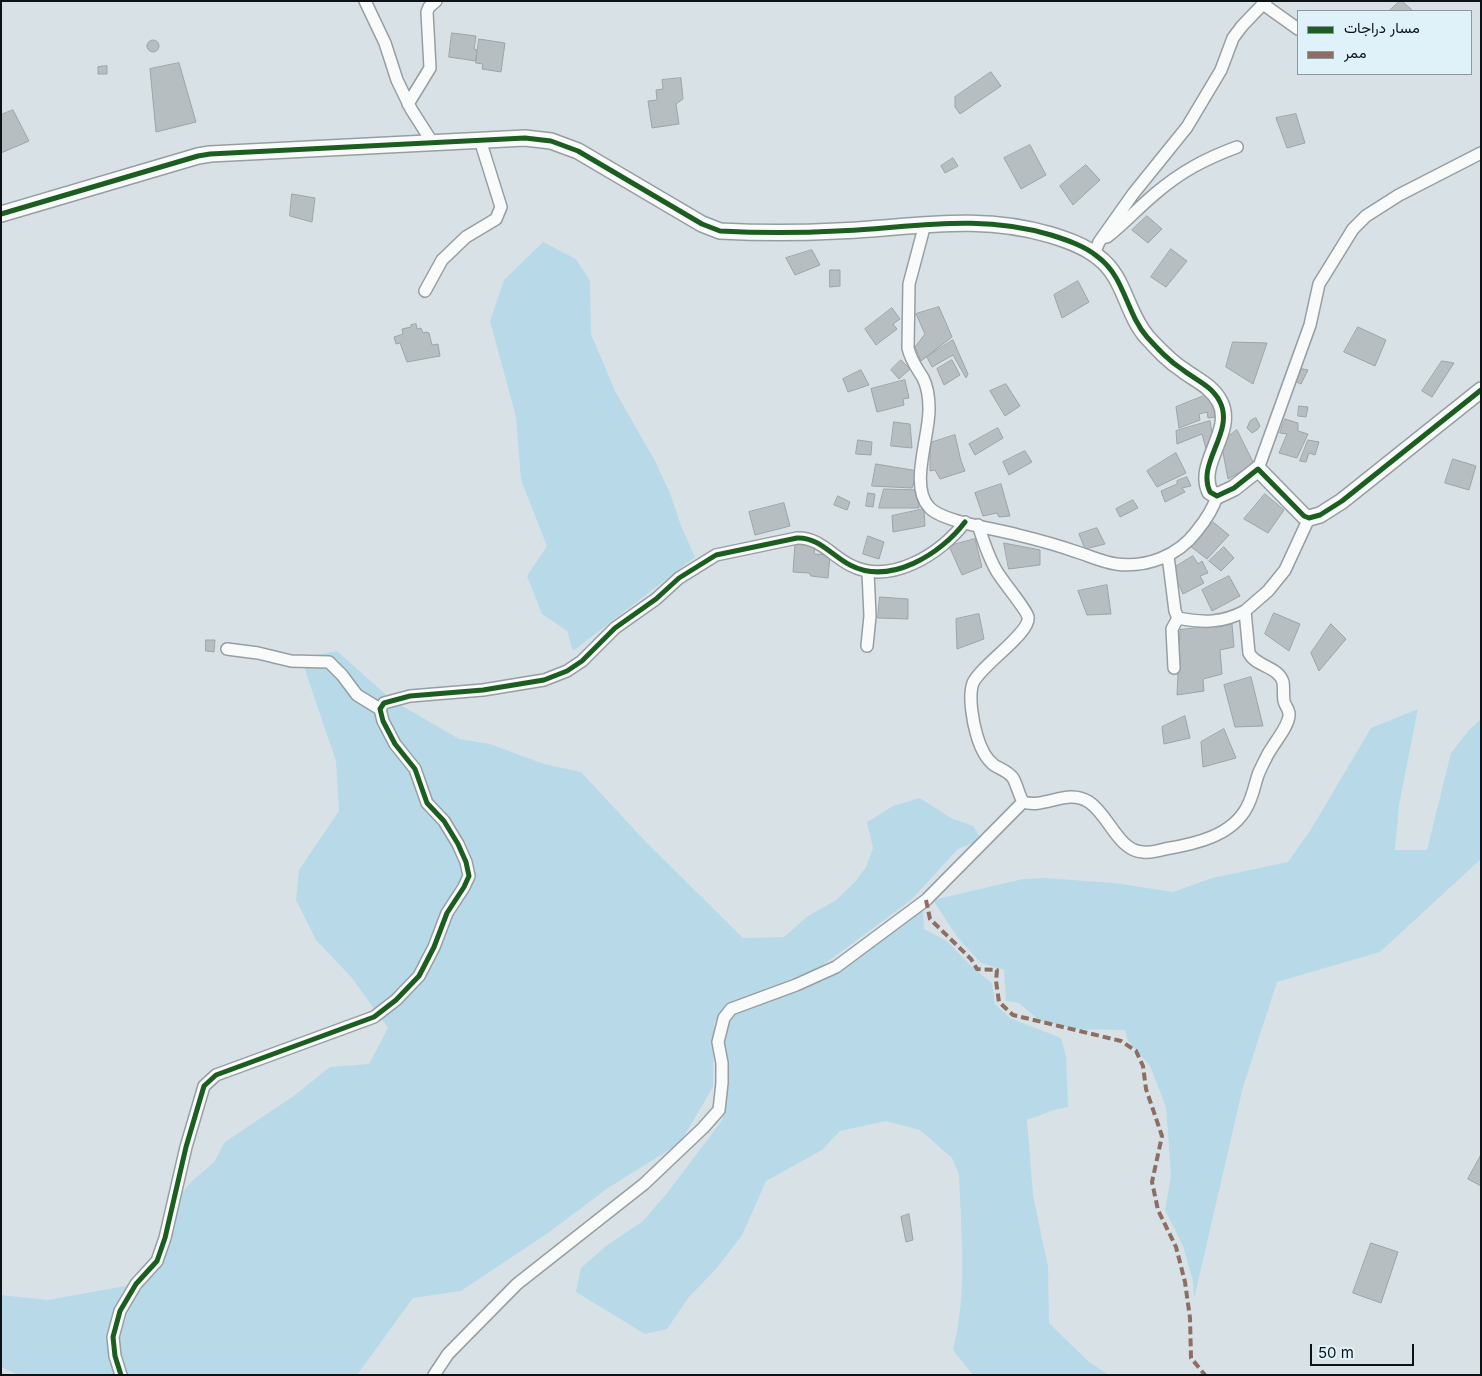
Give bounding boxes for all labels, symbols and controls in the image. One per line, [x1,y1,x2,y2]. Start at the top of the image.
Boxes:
legend [1297,10,1472,75]
text: مسار دراجات [1344,18,1420,37]
text: ممر [1344,43,1366,62]
scale bar [1312,1334,1416,1366]
text: 50 m [1318,1343,1354,1362]

